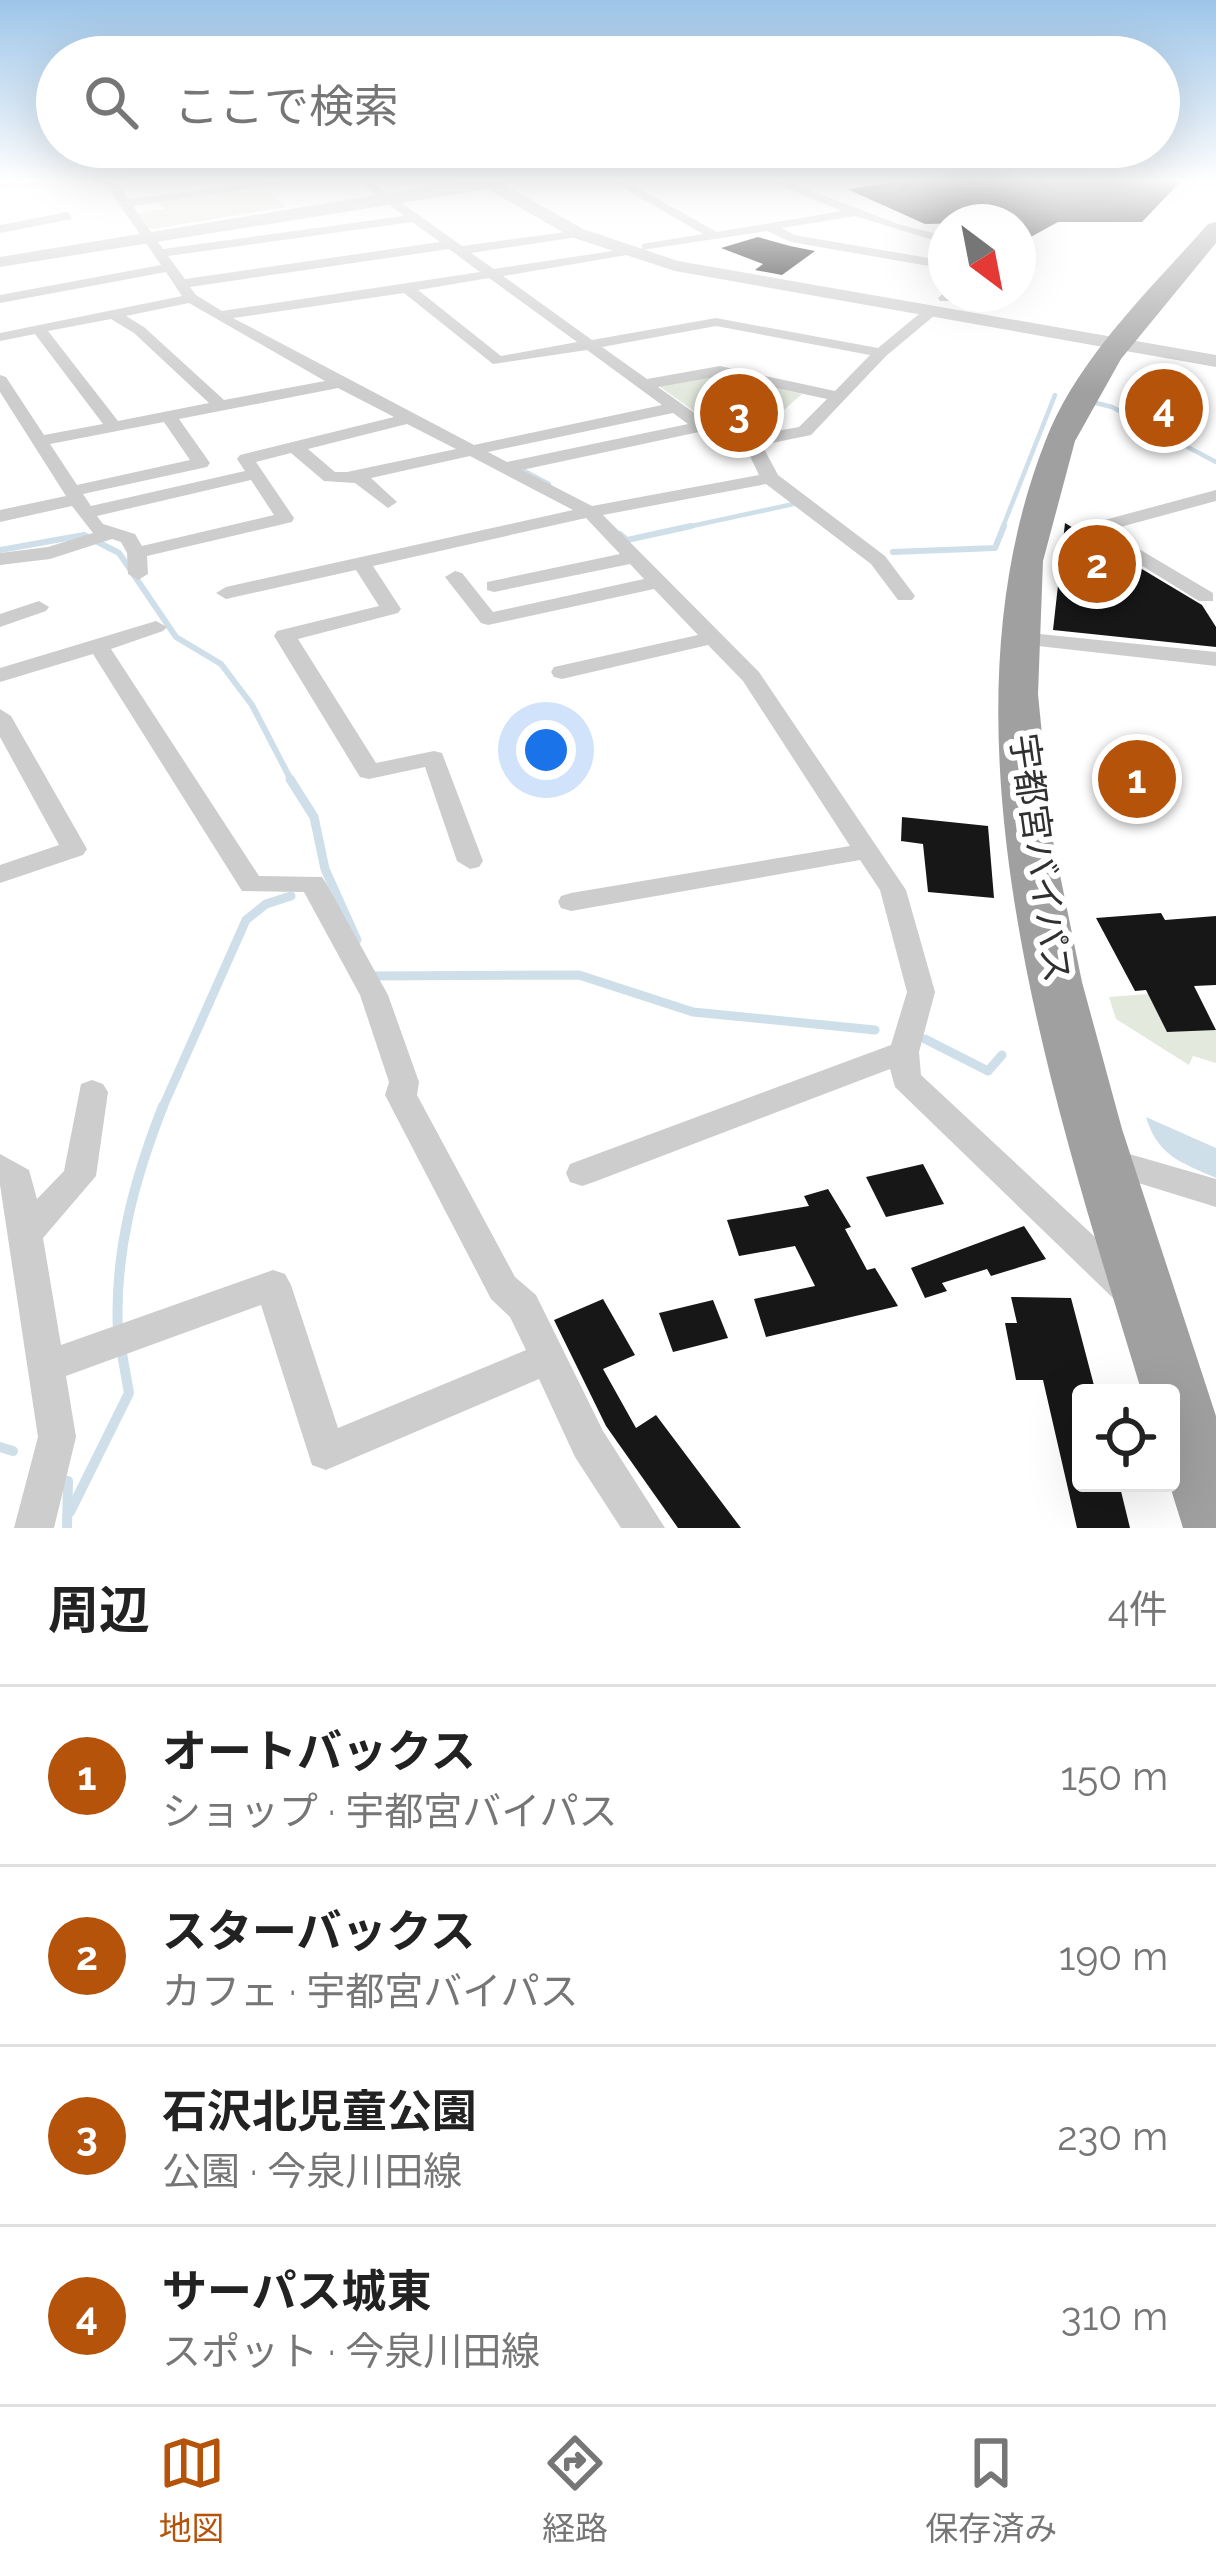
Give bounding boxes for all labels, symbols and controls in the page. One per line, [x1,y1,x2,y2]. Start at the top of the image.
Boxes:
search box [36,36,1180,168]
icon: search [78,69,144,135]
text: ここで検索 [174,80,399,133]
north arrow [928,204,1036,312]
pin: 4 [1125,363,1203,453]
pin: 3 [700,368,778,458]
pin: 2 [1058,519,1136,609]
your location [516,720,576,780]
street label: 宇都宮バイパス [1003,731,1079,985]
pin: 1 [1098,734,1176,824]
map controls [1072,1384,1180,1492]
button: locate [1072,1384,1180,1492]
text: 周辺 [48,1580,150,1640]
text: 4件 [1108,1586,1168,1632]
text: オートバックス [162,1725,476,1778]
text: 1 [77,1753,97,1799]
text: 150 m [1060,1753,1168,1799]
text: ショップ · 宇都宮バイパス [162,1788,617,1834]
text: スターバックス [162,1905,475,1958]
text: 2 [76,1933,98,1979]
text: 190 m [1059,1933,1168,1979]
text: カフェ · 宇都宮バイパス [162,1968,578,2014]
text: 石沢北児童公園 [162,2085,477,2138]
text: 3 [76,2113,98,2159]
text: 230 m [1057,2113,1168,2159]
text: 公園 · 今泉川田線 [162,2148,462,2194]
text: サーパス城東 [162,2265,432,2318]
text: 4 [76,2293,98,2339]
text: 310 m [1061,2293,1168,2339]
text: スポット · 今泉川田線 [162,2328,540,2374]
tab: 地図 [159,2430,225,2550]
tab: 経路 [542,2430,608,2550]
tab: 保存済み [925,2430,1057,2550]

